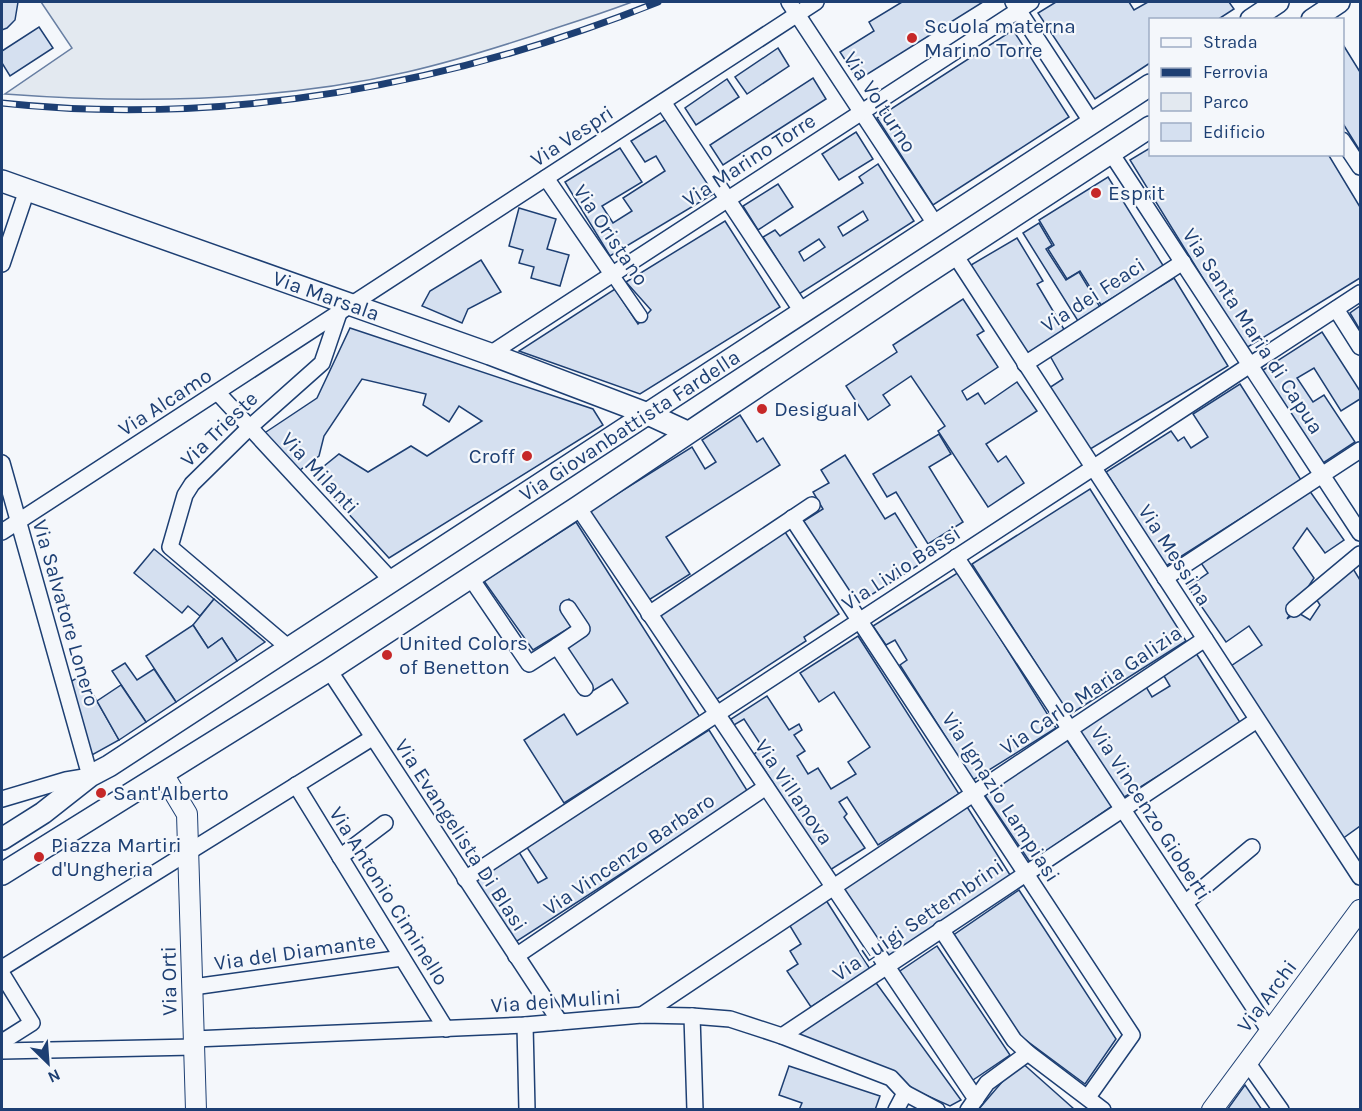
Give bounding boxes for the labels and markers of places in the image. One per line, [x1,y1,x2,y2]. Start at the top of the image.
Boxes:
place label: Scuola materna Marino Torre [924,14,1076,62]
marker: Scuola materna Marino Torre [905,31,919,45]
place label: Esprit [1108,181,1165,205]
marker: Esprit [1089,186,1103,200]
place label: Desigual [774,397,858,421]
marker: Desigual [755,402,769,416]
place label: Croff [469,444,516,468]
marker: Croff [520,449,534,463]
place label: United Colors of Benetton [399,631,528,679]
marker: United Colors of Benetton [380,648,394,662]
place label: Sant'Alberto [113,781,229,805]
marker: Sant'Alberto [94,786,108,800]
place label: Piazza Martiri d'Ungheria [51,833,182,881]
marker: Piazza Martiri d'Ungheria [32,850,46,864]

